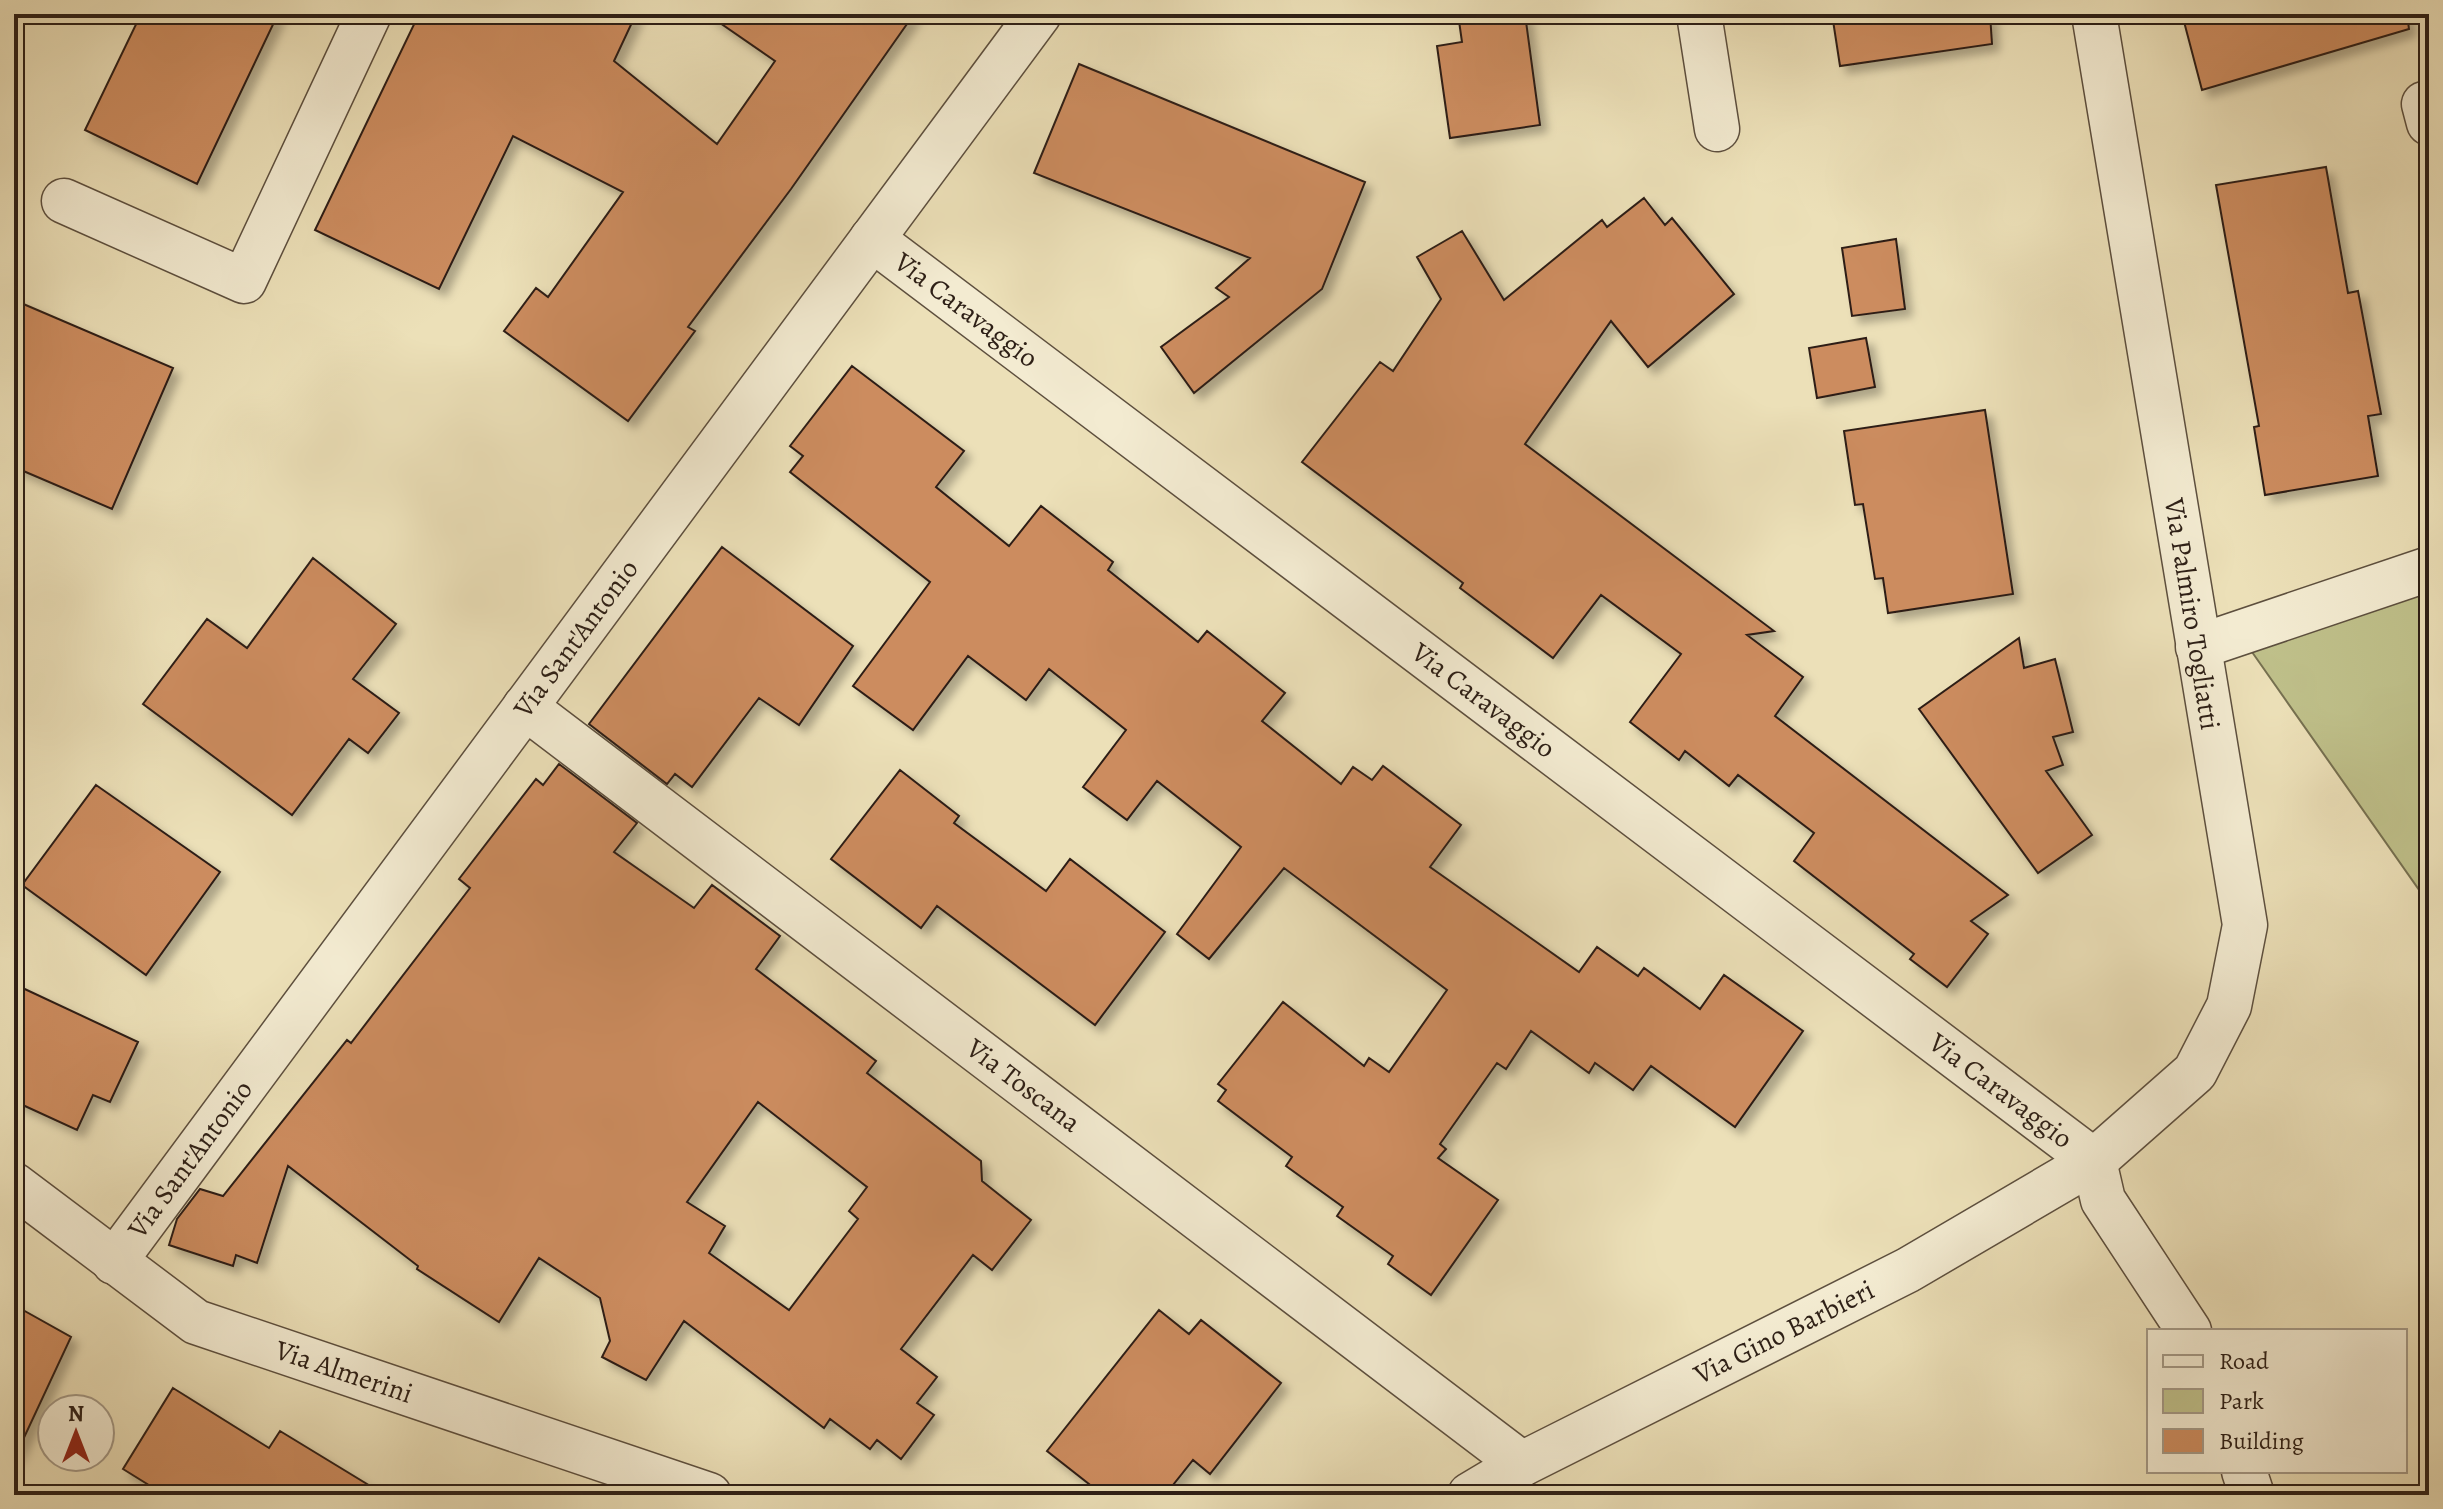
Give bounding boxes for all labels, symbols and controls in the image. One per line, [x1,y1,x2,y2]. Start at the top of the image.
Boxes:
street label: Via Caravaggio [886,243,1046,377]
street label: Via Palmiro Togliatti [2155,494,2229,733]
street label: Via Sant'Antonio [504,552,647,726]
street label: Via Caravaggio [1403,633,1563,767]
street label: Via Caravaggio [1920,1023,2080,1157]
street label: Via Toscana [958,1029,1089,1141]
street label: Via Sant'Antonio [118,1072,262,1247]
street label: Via Gino Barbieri [1687,1271,1881,1394]
legend [2147,1329,2407,1473]
street label: Via Almerini [269,1331,418,1413]
text: Road [2219,1345,2269,1377]
text: Park [2219,1385,2264,1417]
north arrow [36,1393,116,1473]
text: N [68,1399,84,1429]
text: Building [2219,1425,2304,1457]

